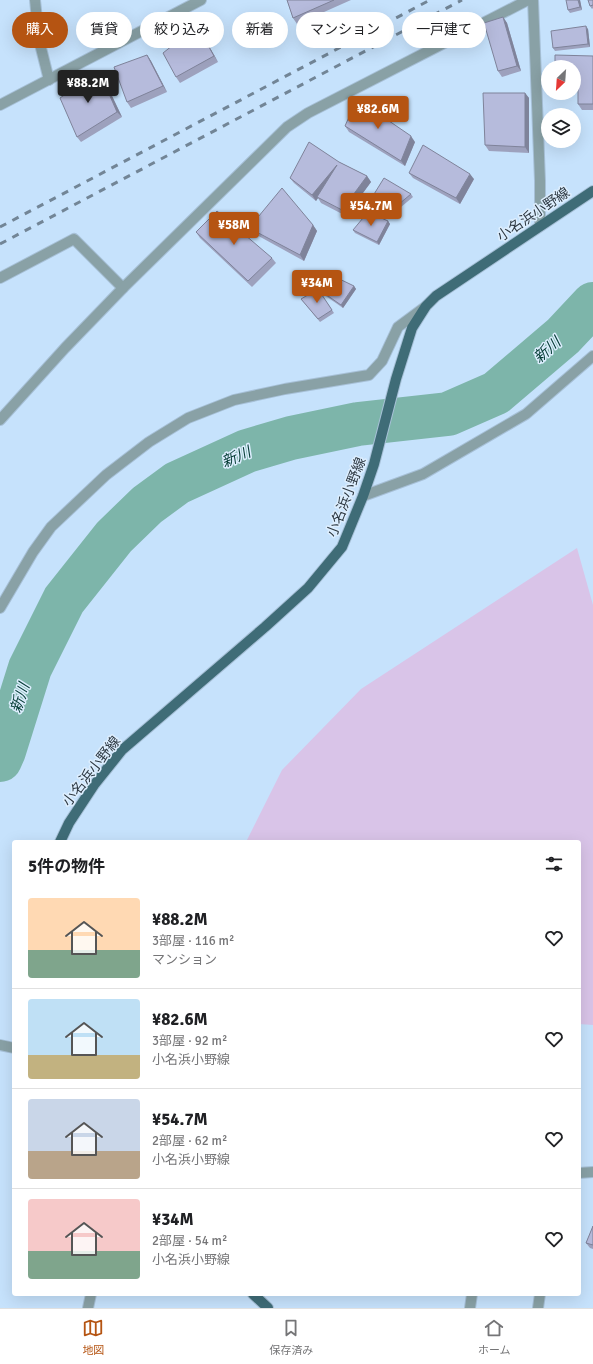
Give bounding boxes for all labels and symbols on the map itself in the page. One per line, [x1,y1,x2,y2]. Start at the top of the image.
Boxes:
north arrow [541,60,581,100]
pin: ¥88.2M [55,70,121,104]
pin: ¥82.6M [345,96,411,130]
street label: 小名浜小野線 [494,184,573,245]
pin: ¥54.7M [338,193,404,227]
pin: ¥58M [210,212,258,246]
pin: ¥34M [293,270,341,304]
water label: 新川 [530,332,566,367]
water label: 新川 [219,442,255,471]
street label: 小名浜小野線 [323,455,369,539]
water label: 新川 [7,679,34,715]
street label: 小名浜小野線 [59,733,124,810]

